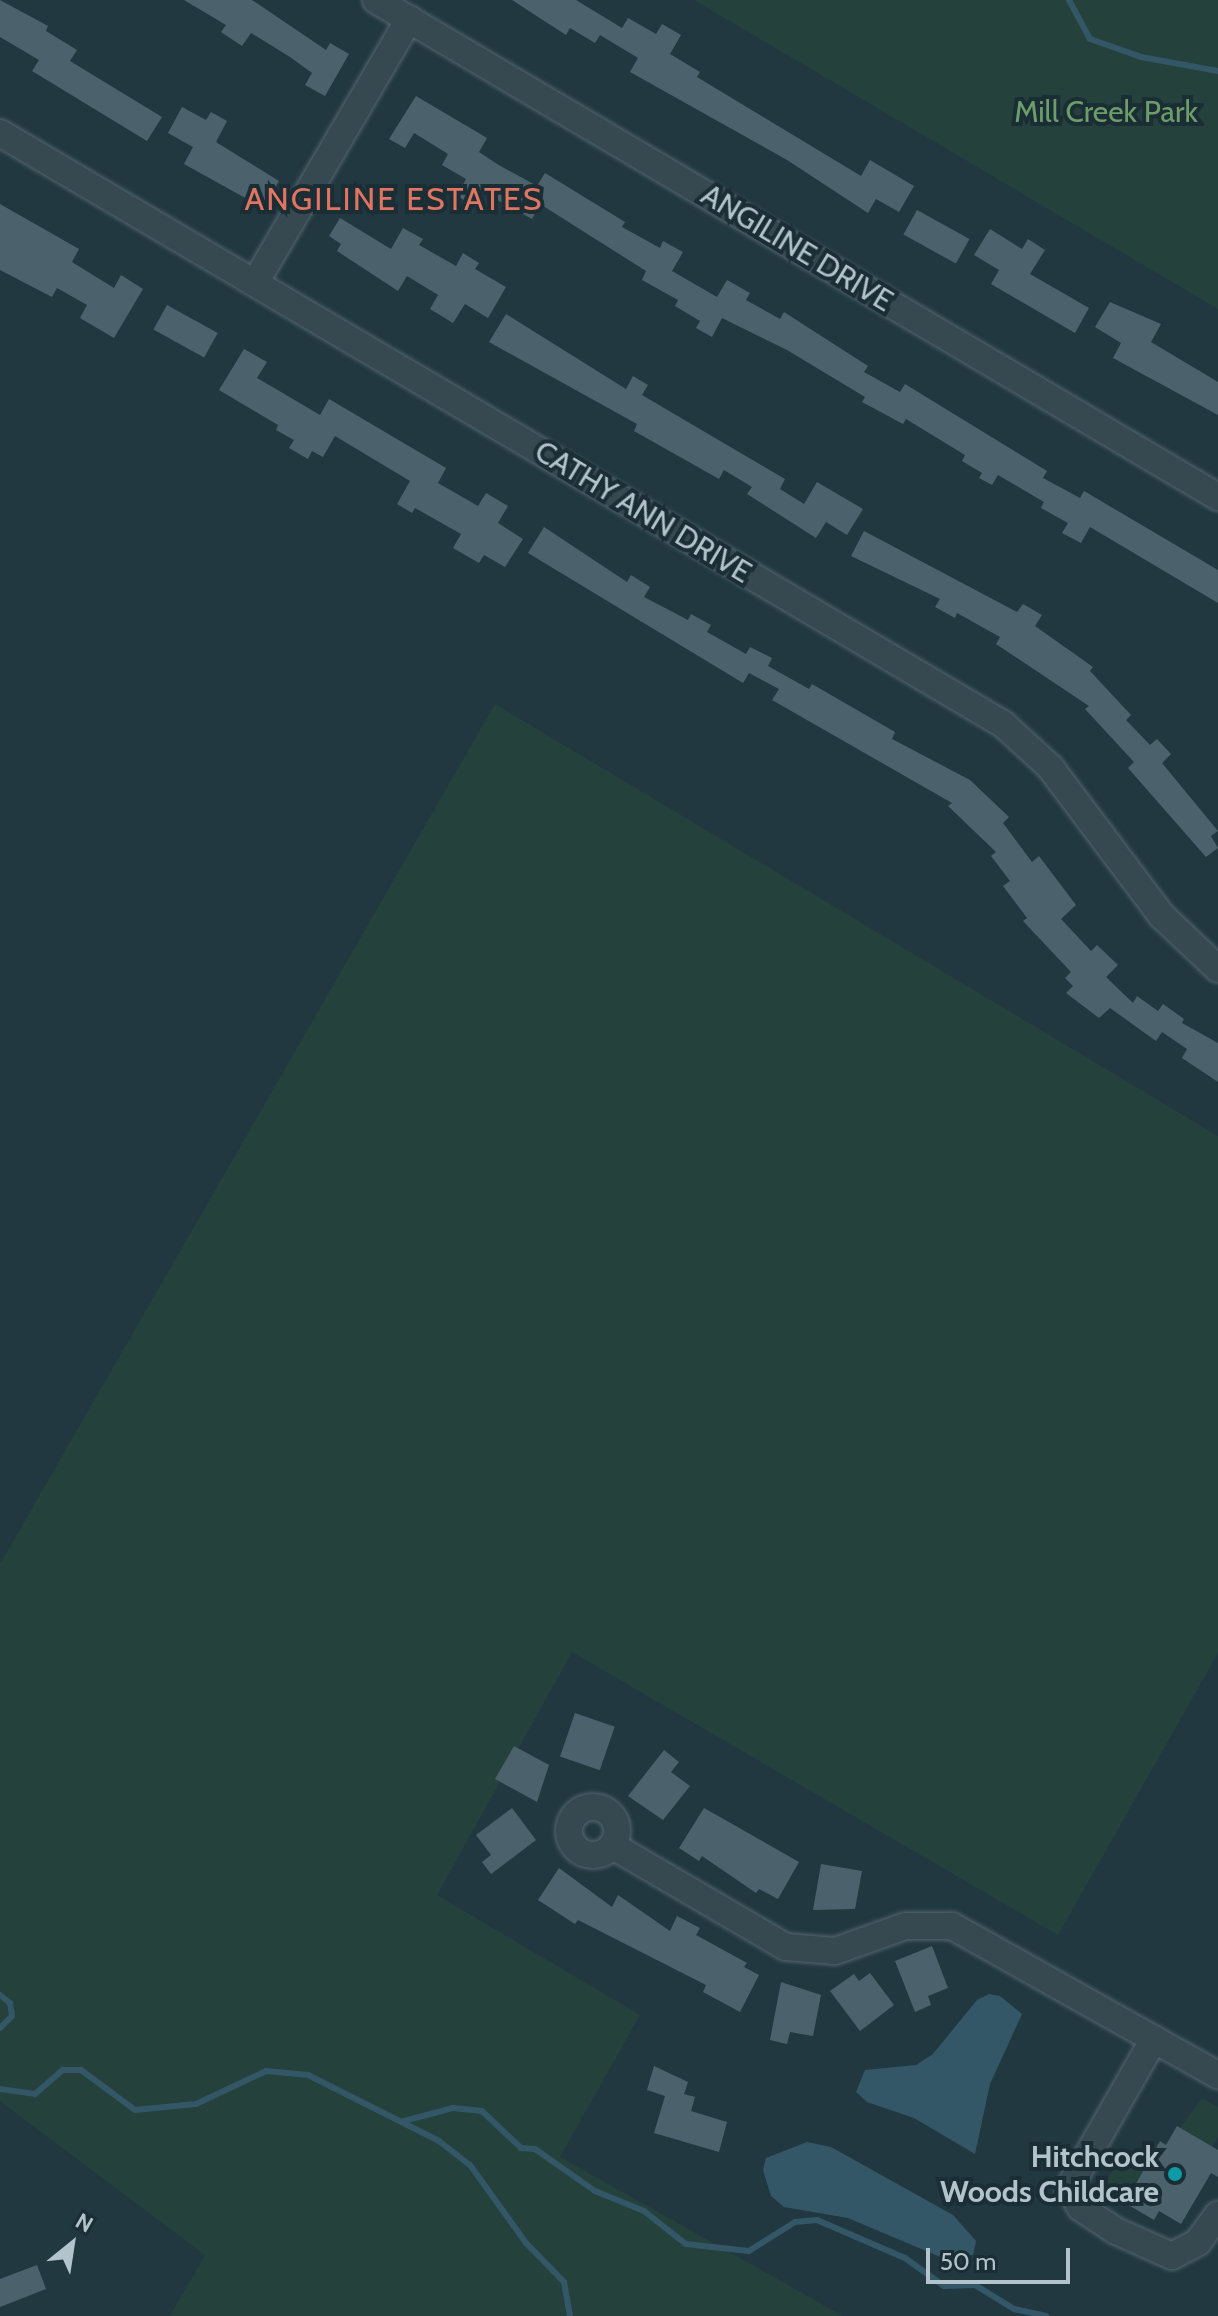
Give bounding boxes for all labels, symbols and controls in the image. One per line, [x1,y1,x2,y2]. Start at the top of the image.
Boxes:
park label: Mill Creek Park [1014,94,1198,130]
street label: ANGILINE DRIVE [695,177,899,319]
district label: ANGILINE ESTATES [245,180,543,218]
street label: CATHY ANN DRIVE [528,433,758,591]
place label: Hitchcock Woods Childcare [940,2139,1159,2210]
marker: Hitchcock Woods Childcare [1166,2165,1184,2183]
north arrow [32,2204,112,2284]
text: N [71,2207,98,2238]
scale bar [930,2232,1074,2282]
text: 50 m [940,2247,996,2276]

